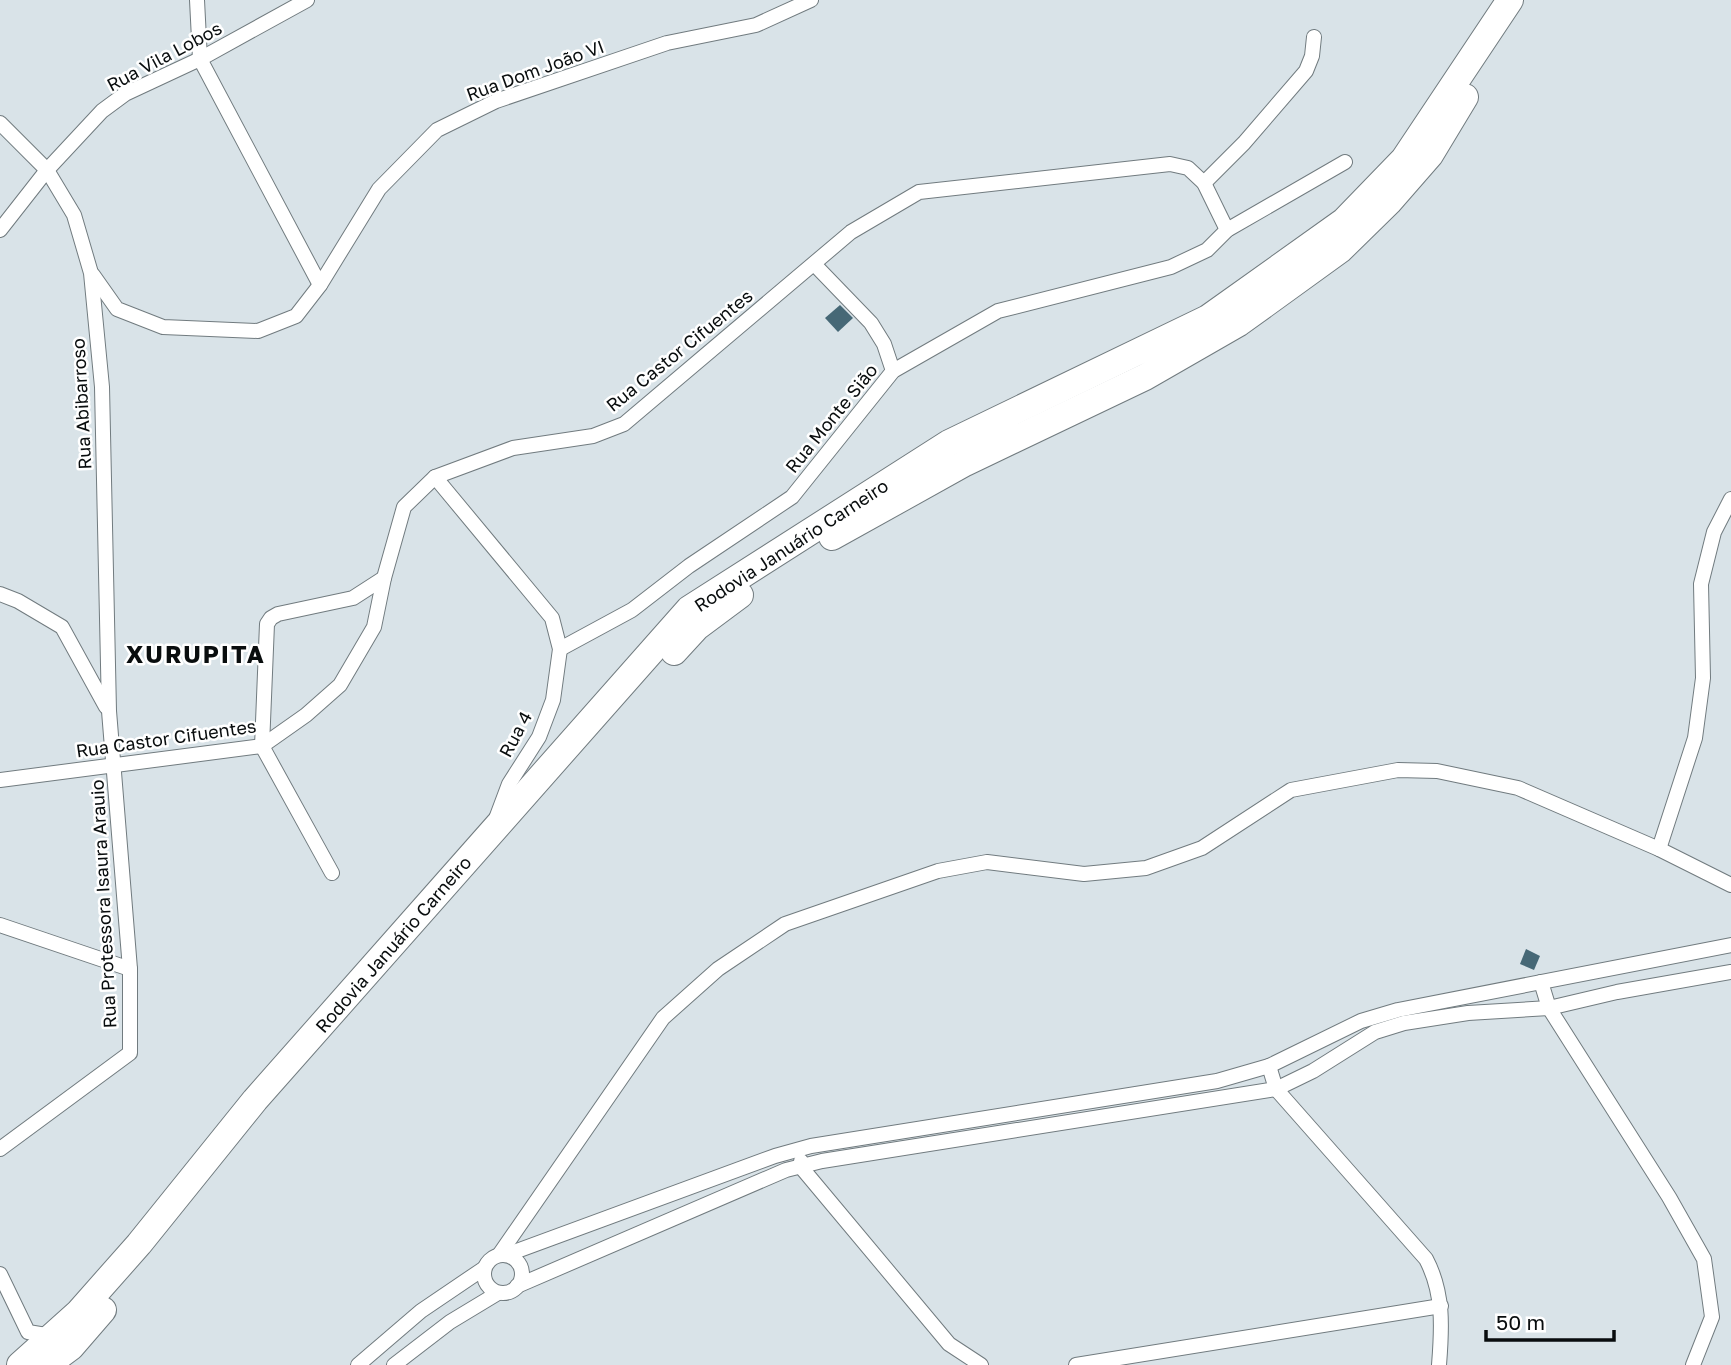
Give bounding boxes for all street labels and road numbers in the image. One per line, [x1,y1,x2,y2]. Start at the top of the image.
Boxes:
street label: Rua Vila Lobos [103,16,225,96]
street label: Rua Dom João VI [463,35,607,105]
street label: Rua Castor Cifuentes [601,284,757,416]
street label: Rua Abibarroso [67,338,95,470]
street label: Rua Monte Sião [780,359,882,477]
street label: Rodovia Januário Carneiro [690,474,892,616]
street label: Rua 4 [494,707,536,761]
street label: Rua Castor Cifuentes [74,714,258,762]
street label: Rua Protessora Isaura Arauio [85,779,121,1029]
street label: Rodovia Januário Carneiro [310,851,476,1037]

